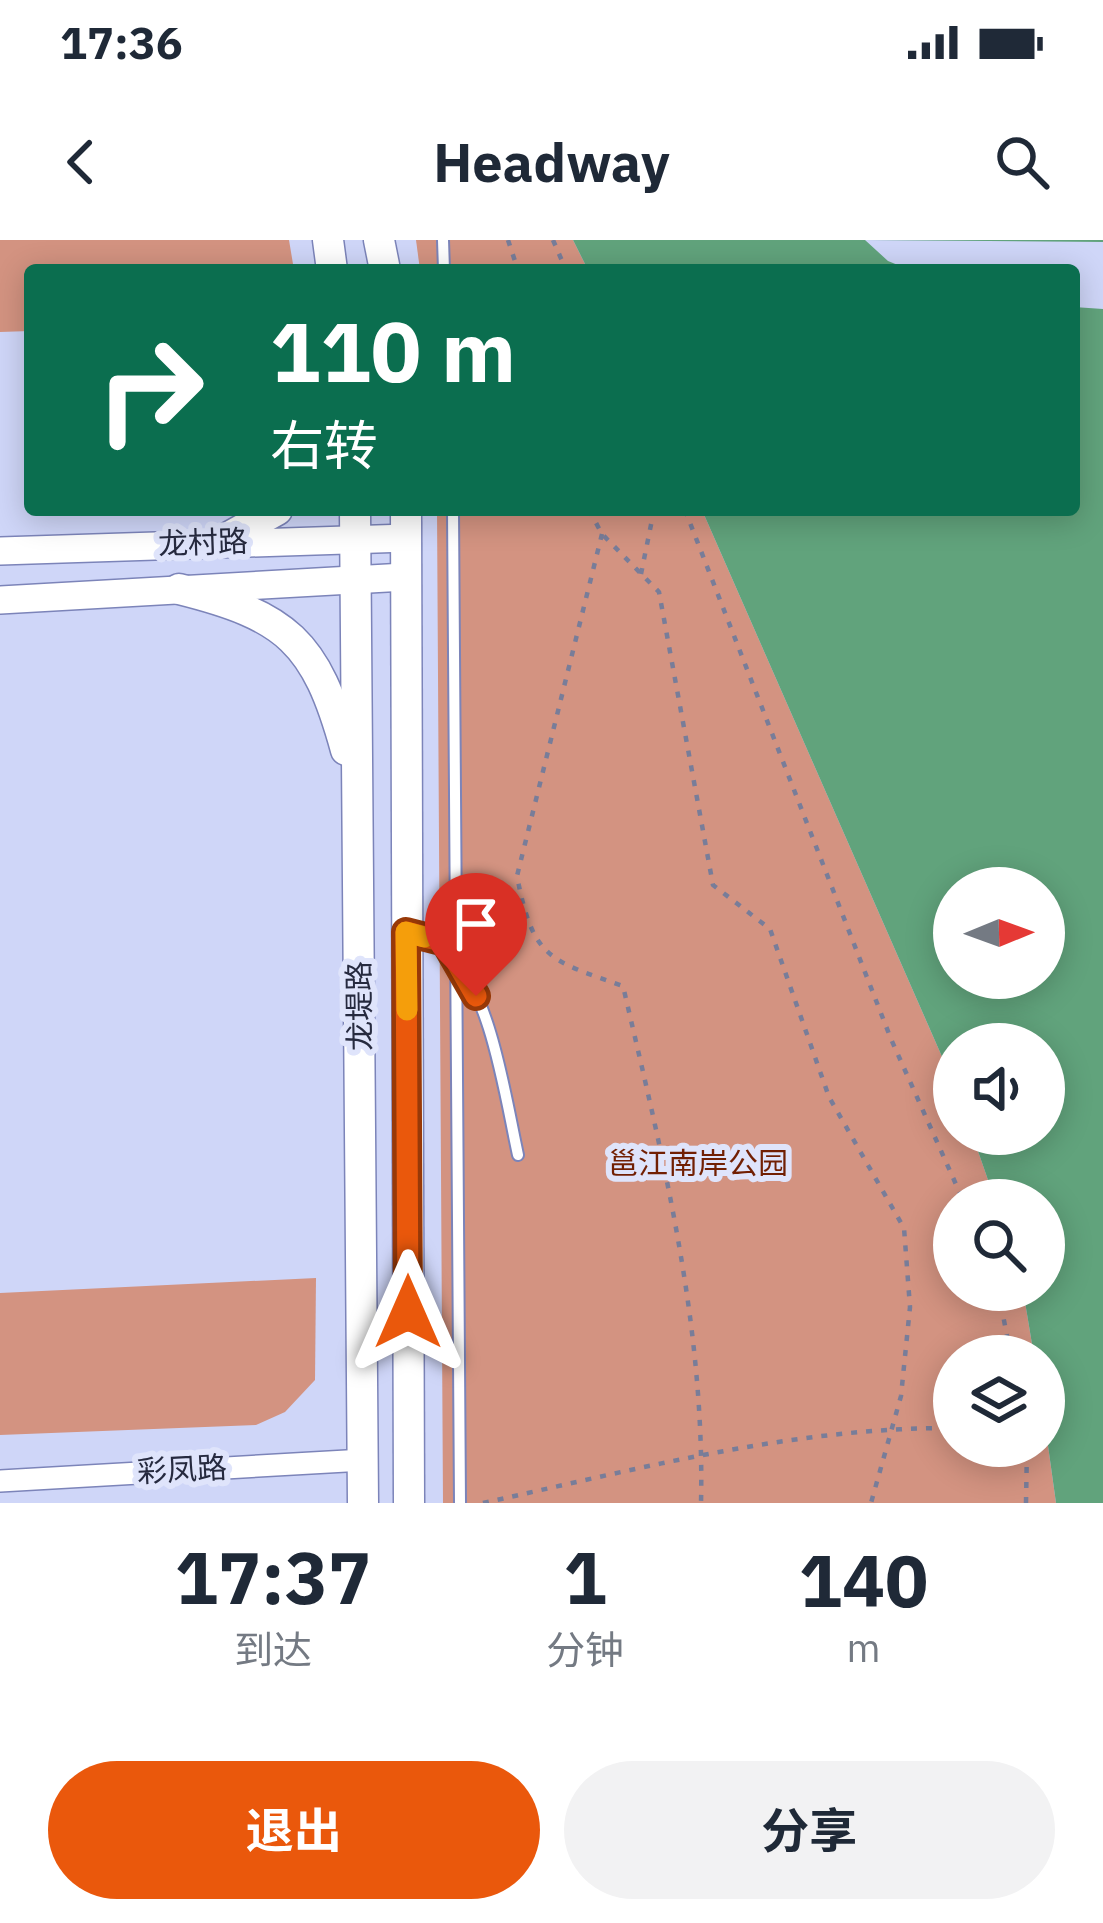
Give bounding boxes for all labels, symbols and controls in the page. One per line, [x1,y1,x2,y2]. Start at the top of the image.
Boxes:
text: 17:36 [60,13,183,71]
text: Headway [433,127,670,197]
icon: back [48,129,114,195]
icon: search [989,129,1055,195]
text: 110 m [270,296,516,405]
icon: right [72,312,228,468]
text: 右转 [270,410,378,480]
street label: 龙村路 [157,520,249,563]
north arrow [933,867,1065,999]
map controls [933,867,1065,1467]
pin [425,873,527,996]
icon: arrive [443,891,509,957]
street label: 龙堤路 [338,961,379,1051]
button: sound [933,1023,1065,1155]
park label: 邕江南岸公园 [608,1143,788,1182]
button: search [933,1179,1065,1311]
position arrow [345,1249,471,1375]
button: layers [933,1335,1065,1467]
street label: 彩凤路 [136,1447,228,1490]
text: 17:37 [175,1530,371,1624]
text: 1 [563,1530,607,1624]
text: 140 [799,1533,928,1627]
text: m [846,1622,881,1673]
text: 到达 [234,1624,312,1675]
text: 分钟 [546,1624,624,1675]
button: 退出 [48,1761,540,1899]
button: 分享 [564,1761,1055,1899]

